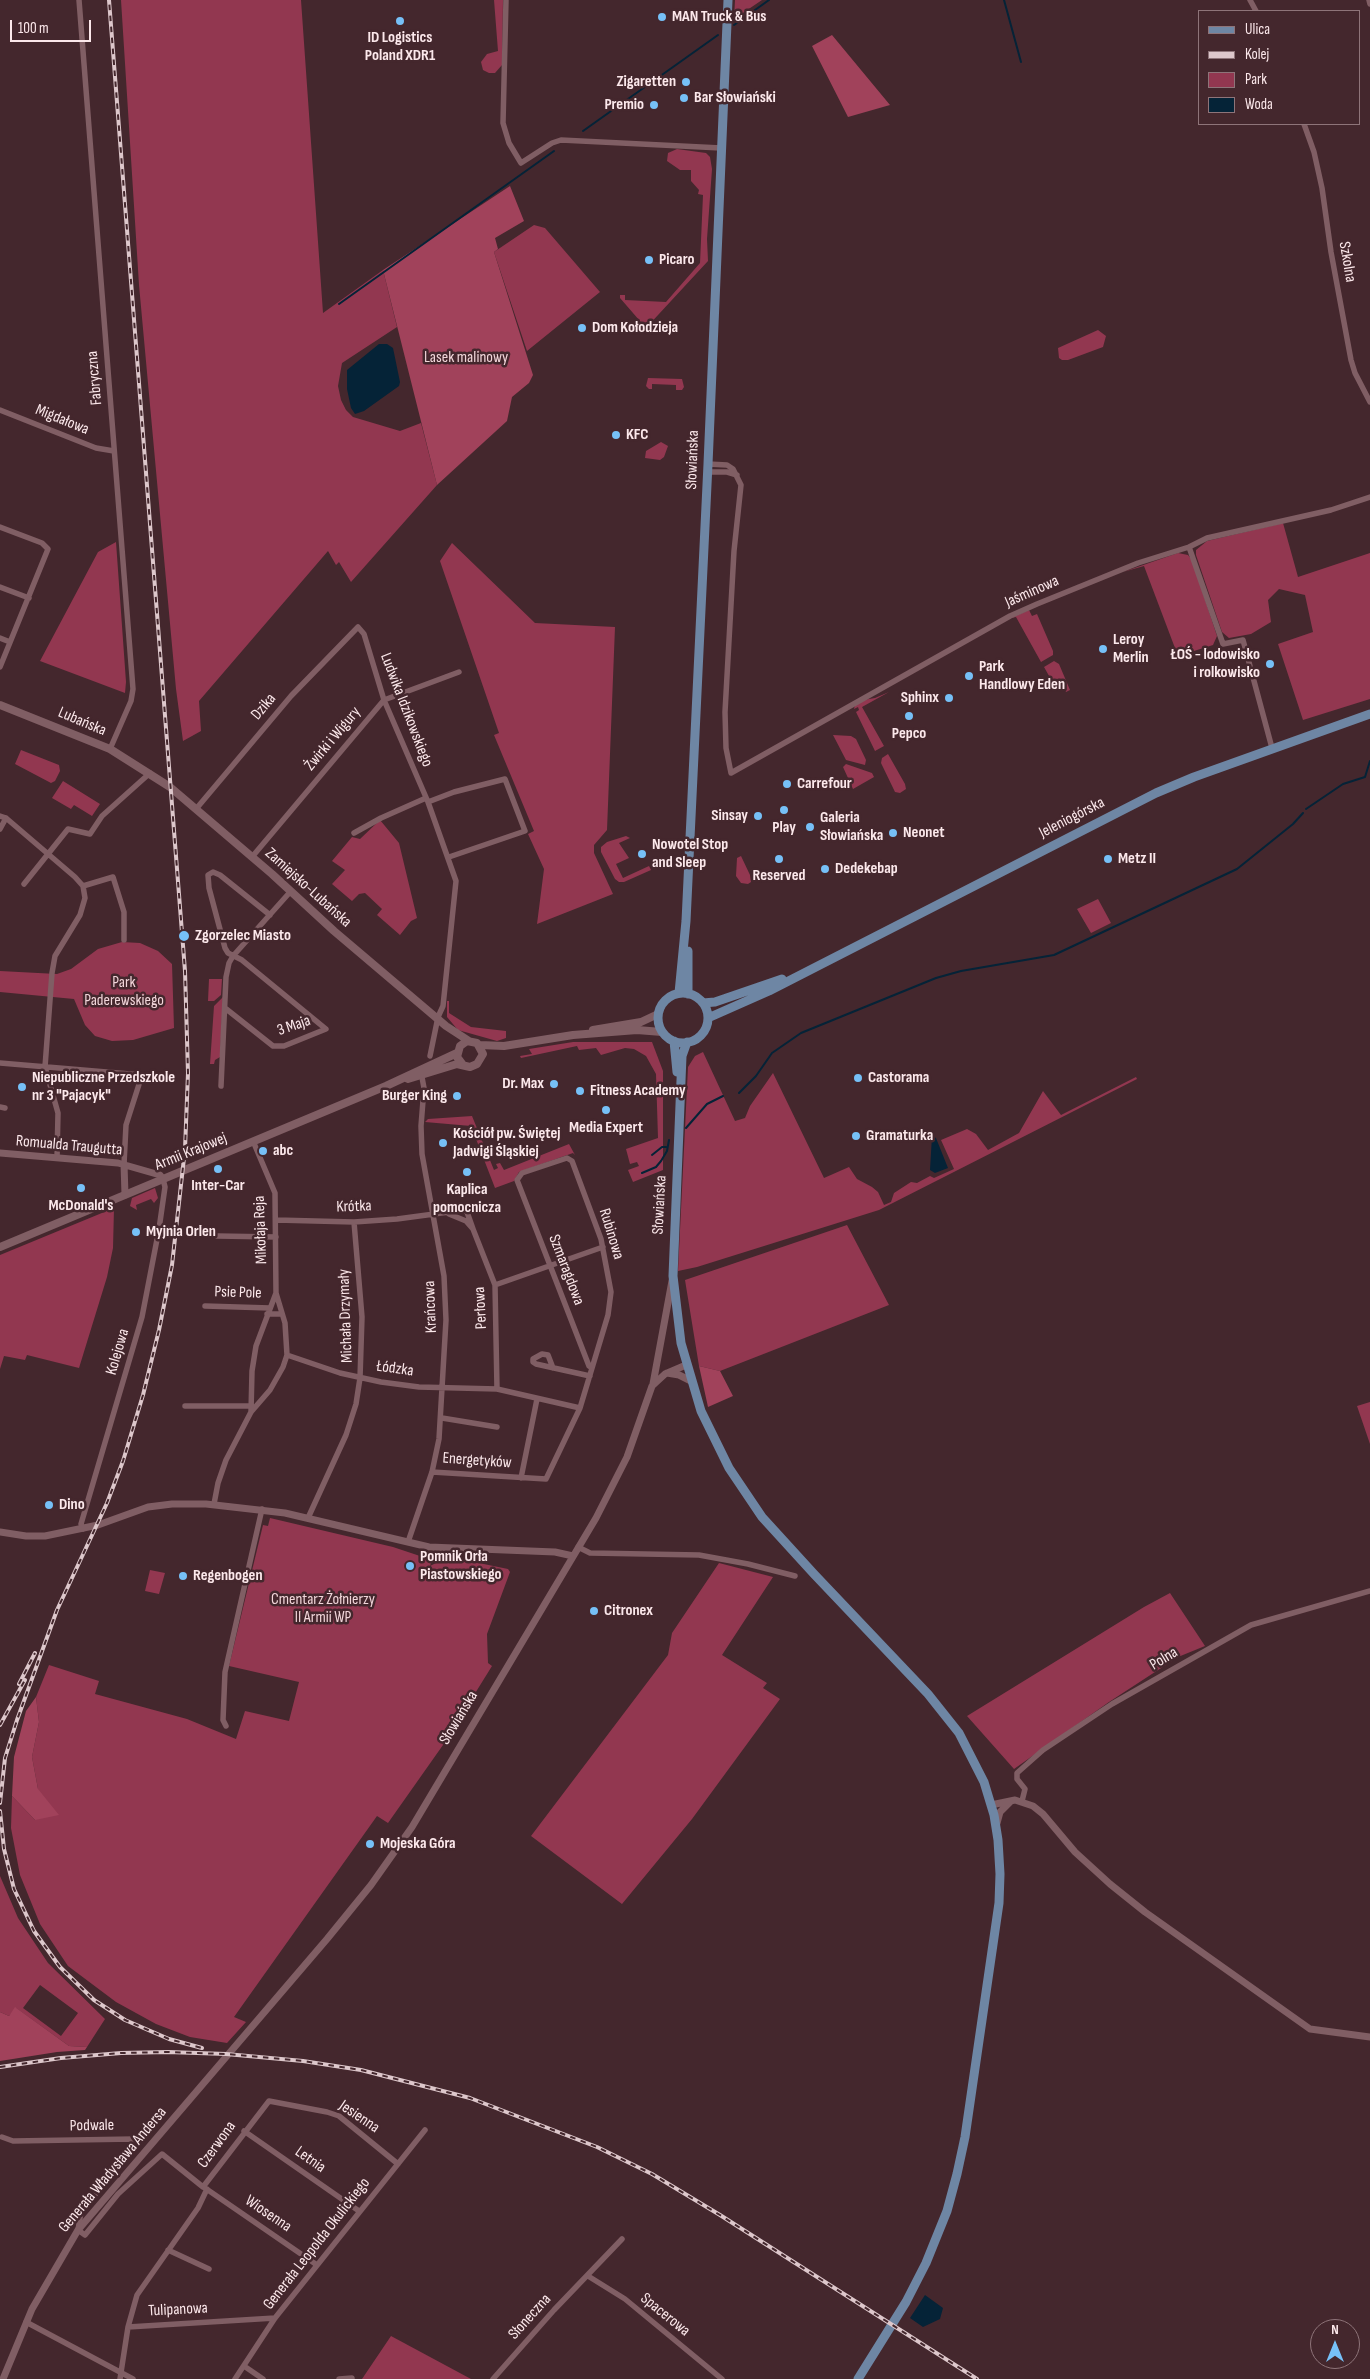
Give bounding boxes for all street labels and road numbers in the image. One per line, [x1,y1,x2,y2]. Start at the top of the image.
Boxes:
street label: Szkolna [1334,240,1360,284]
street label: Fabryczna [83,350,107,406]
street label: Migdałowa [32,401,92,439]
street label: Słowiańska [682,430,704,490]
street label: Jaśminowa [1002,572,1062,612]
street label: Ludwika Idzikowskiego [375,650,437,770]
street label: Dzika [247,690,281,724]
street label: Lubańska [55,703,109,741]
street label: Żwirki i Wigury [301,703,365,775]
street label: Jeleniogórska [1036,793,1108,843]
street label: Zamiejsko-Lubańska [261,844,355,932]
street label: 3 Maja [275,1011,313,1041]
street label: Armii Krajowej [152,1129,230,1175]
street label: Romualda Traugutta [15,1132,123,1160]
street label: Słowiańska [649,1175,671,1235]
street label: Mikołaja Reja [250,1196,272,1264]
street label: Krótka [336,1197,372,1217]
street label: Rubinowa [594,1206,628,1262]
street label: Szmaragdowa [544,1232,588,1308]
street label: Michała Drzymały [335,1269,357,1363]
street label: Krańcowa [420,1281,442,1333]
street label: Psie Pole [214,1283,262,1303]
street label: Perłowa [470,1286,492,1330]
street label: Kolejowa [102,1327,134,1377]
street label: Łódzka [375,1357,415,1381]
street label: Energetyków [442,1449,512,1473]
street label: Polna [1146,1643,1182,1675]
street label: Słowiańska [435,1688,483,1748]
street label: Jesienna [335,2097,383,2137]
street label: Generała Władysława Andersa [55,2103,171,2237]
street label: Podwale [70,2116,114,2136]
street label: Czerwona [194,2118,240,2172]
street label: Letnia [291,2143,329,2177]
street label: Generała Leopolda Okulickiego [260,2174,374,2314]
street label: Wiosenna [241,2191,295,2237]
street label: Spacerowa [636,2289,694,2341]
street label: Słoneczna [505,2290,555,2344]
street label: Tulipanowa [148,2299,208,2321]

